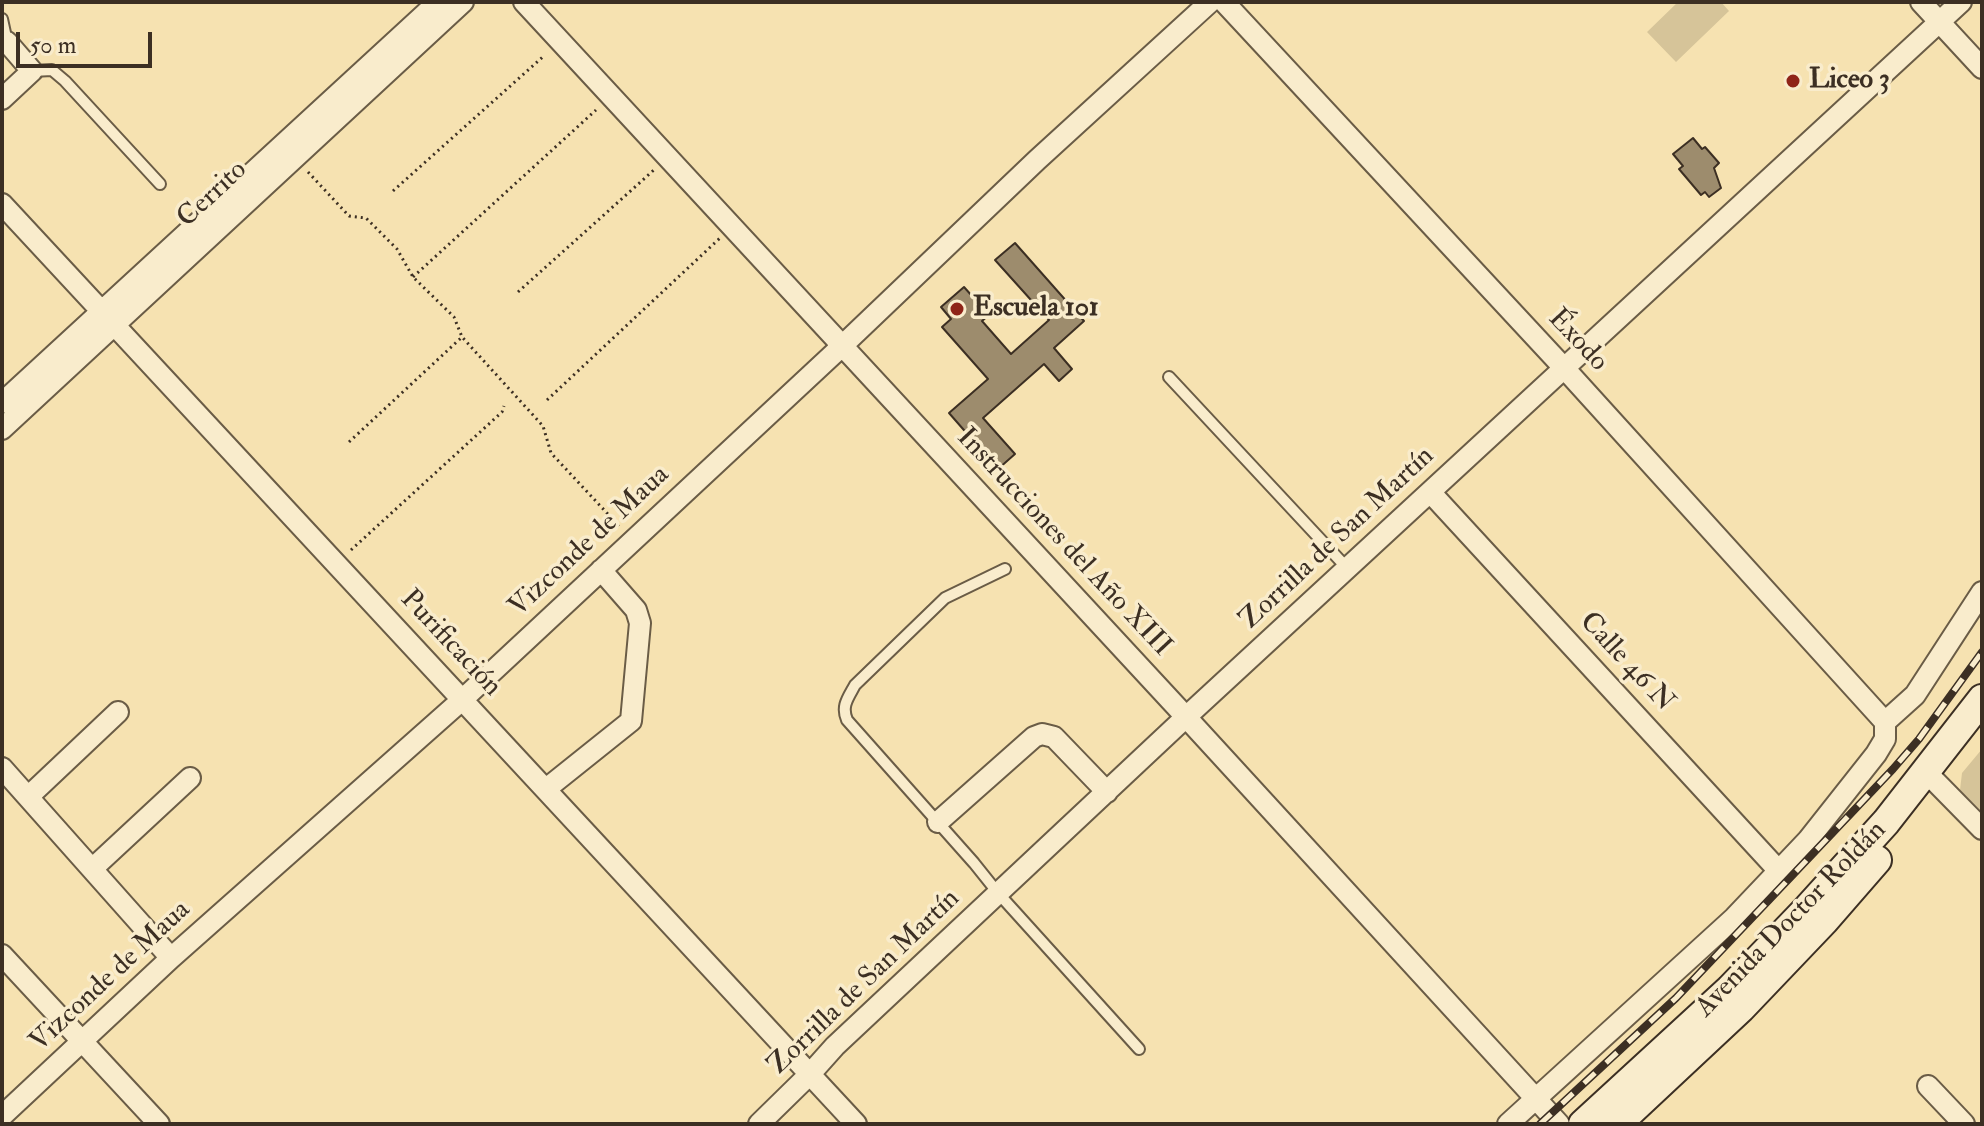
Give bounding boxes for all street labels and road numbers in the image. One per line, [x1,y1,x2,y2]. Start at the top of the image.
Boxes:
street label: Cerrito [171,154,255,236]
street label: Éxodo [1540,303,1614,379]
street label: Instrucciones del Año XIII [948,422,1178,664]
street label: Zorrilla de San Martín [1234,440,1442,638]
street label: Vizconde de Maua [503,459,677,625]
street label: Purificación [392,584,508,704]
street label: Calle 46 N [1571,606,1681,720]
street label: Avenida Doctor Roldán [1690,815,1894,1025]
street label: Zorrilla de San Martín [762,883,968,1083]
street label: Vizconde de Maua [24,894,198,1060]

